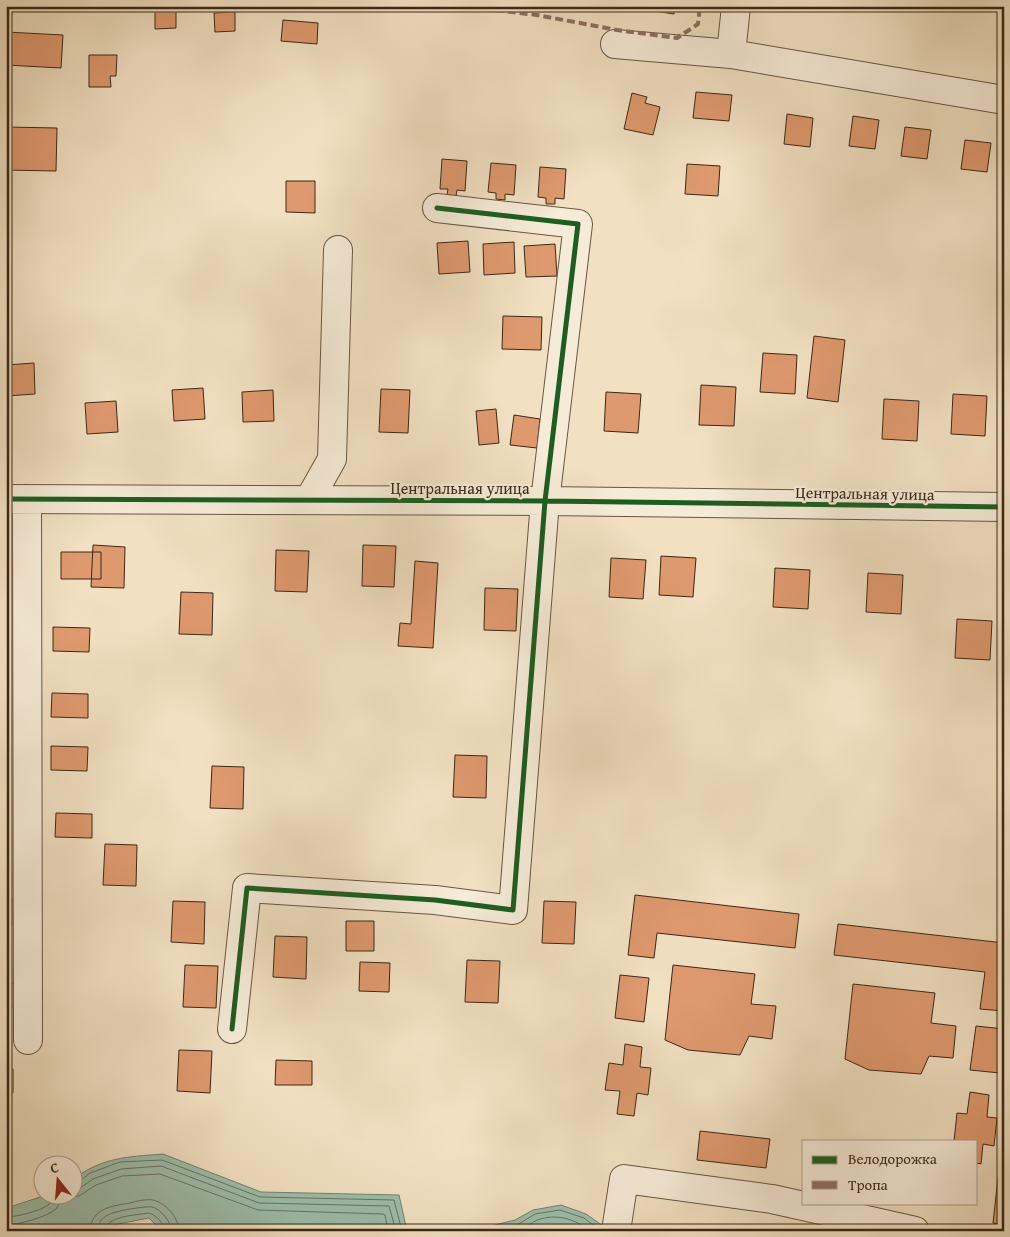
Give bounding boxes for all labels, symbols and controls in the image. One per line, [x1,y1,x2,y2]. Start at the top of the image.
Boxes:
street label: Центральная улица [390,476,530,500]
street label: Центральная улица [795,480,935,506]
legend [802,1140,978,1204]
text: Велодорожка [848,1148,938,1169]
north arrow [32,1154,82,1204]
text: С [47,1157,61,1178]
text: Тропа [848,1174,889,1195]

